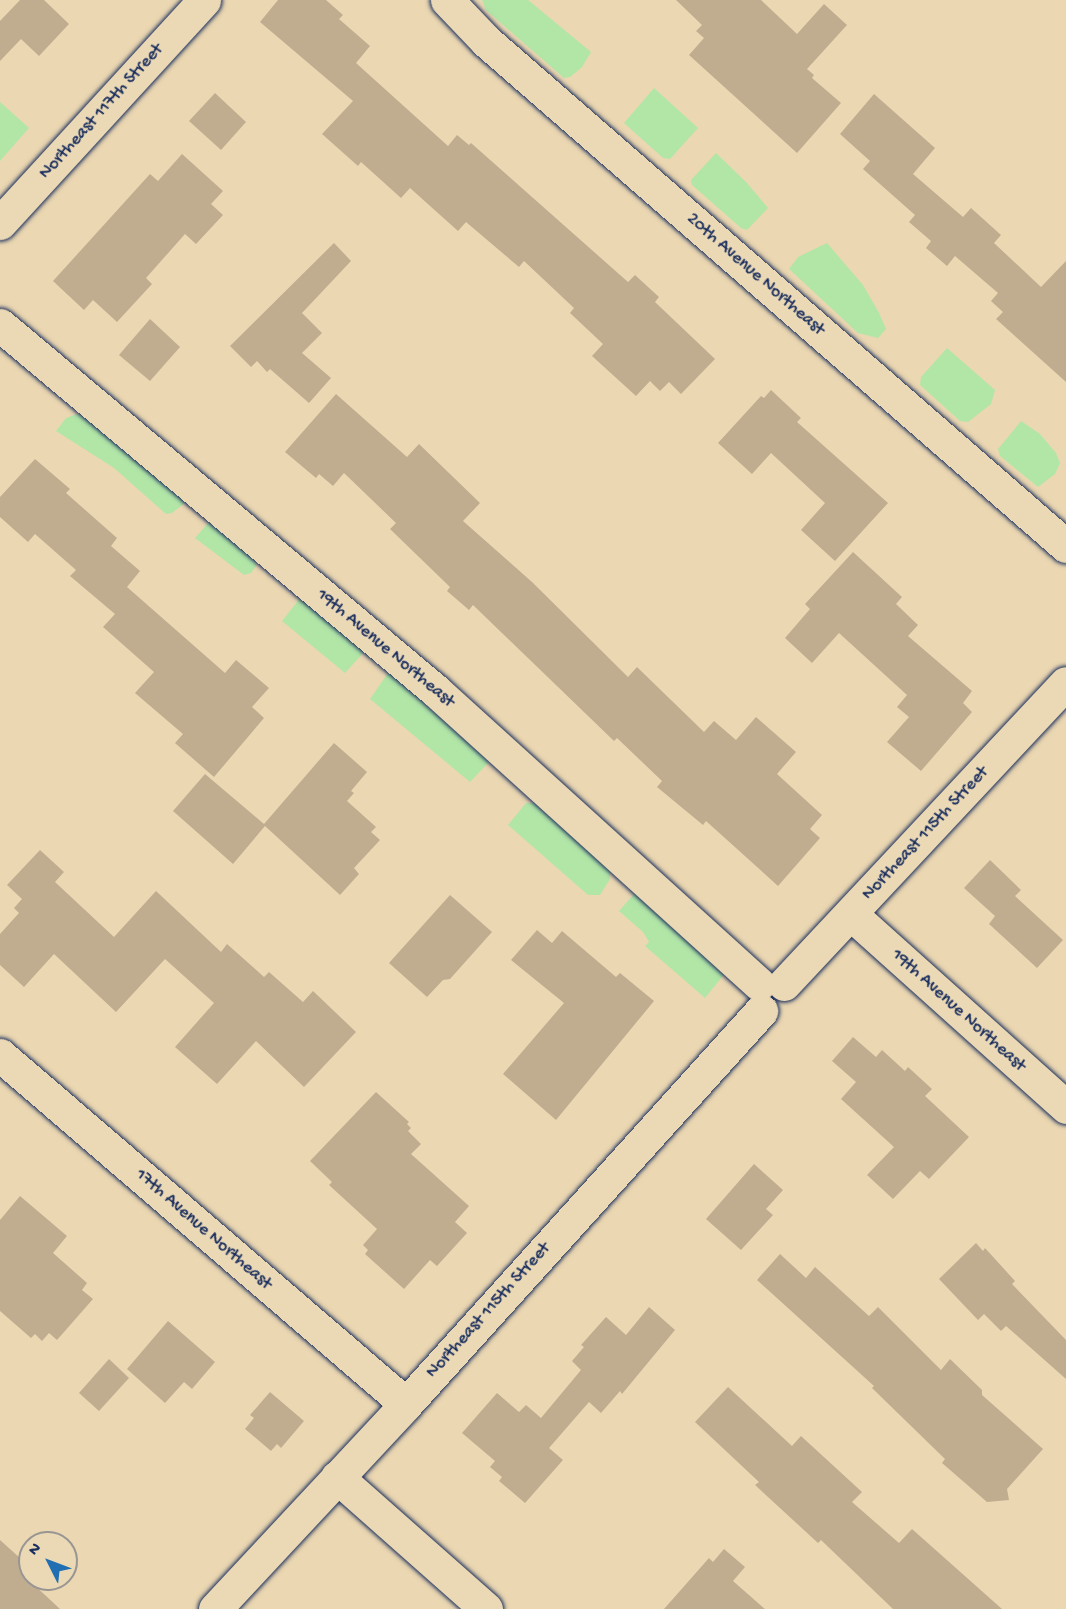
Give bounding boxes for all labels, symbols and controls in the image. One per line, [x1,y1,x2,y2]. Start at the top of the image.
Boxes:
street label: Northeast 117th Street [35,40,169,184]
street label: 20th Avenue Northeast [681,209,829,341]
street label: 19th Avenue Northeast [312,585,458,713]
street label: Northeast 115th Street [858,763,994,905]
street label: 19th Avenue Northeast [886,945,1030,1077]
street label: 17th Avenue Northeast [130,1165,276,1295]
street label: Northeast 115th Street [422,1239,556,1383]
north arrow [18,1531,78,1591]
text: N [25,1540,46,1560]

